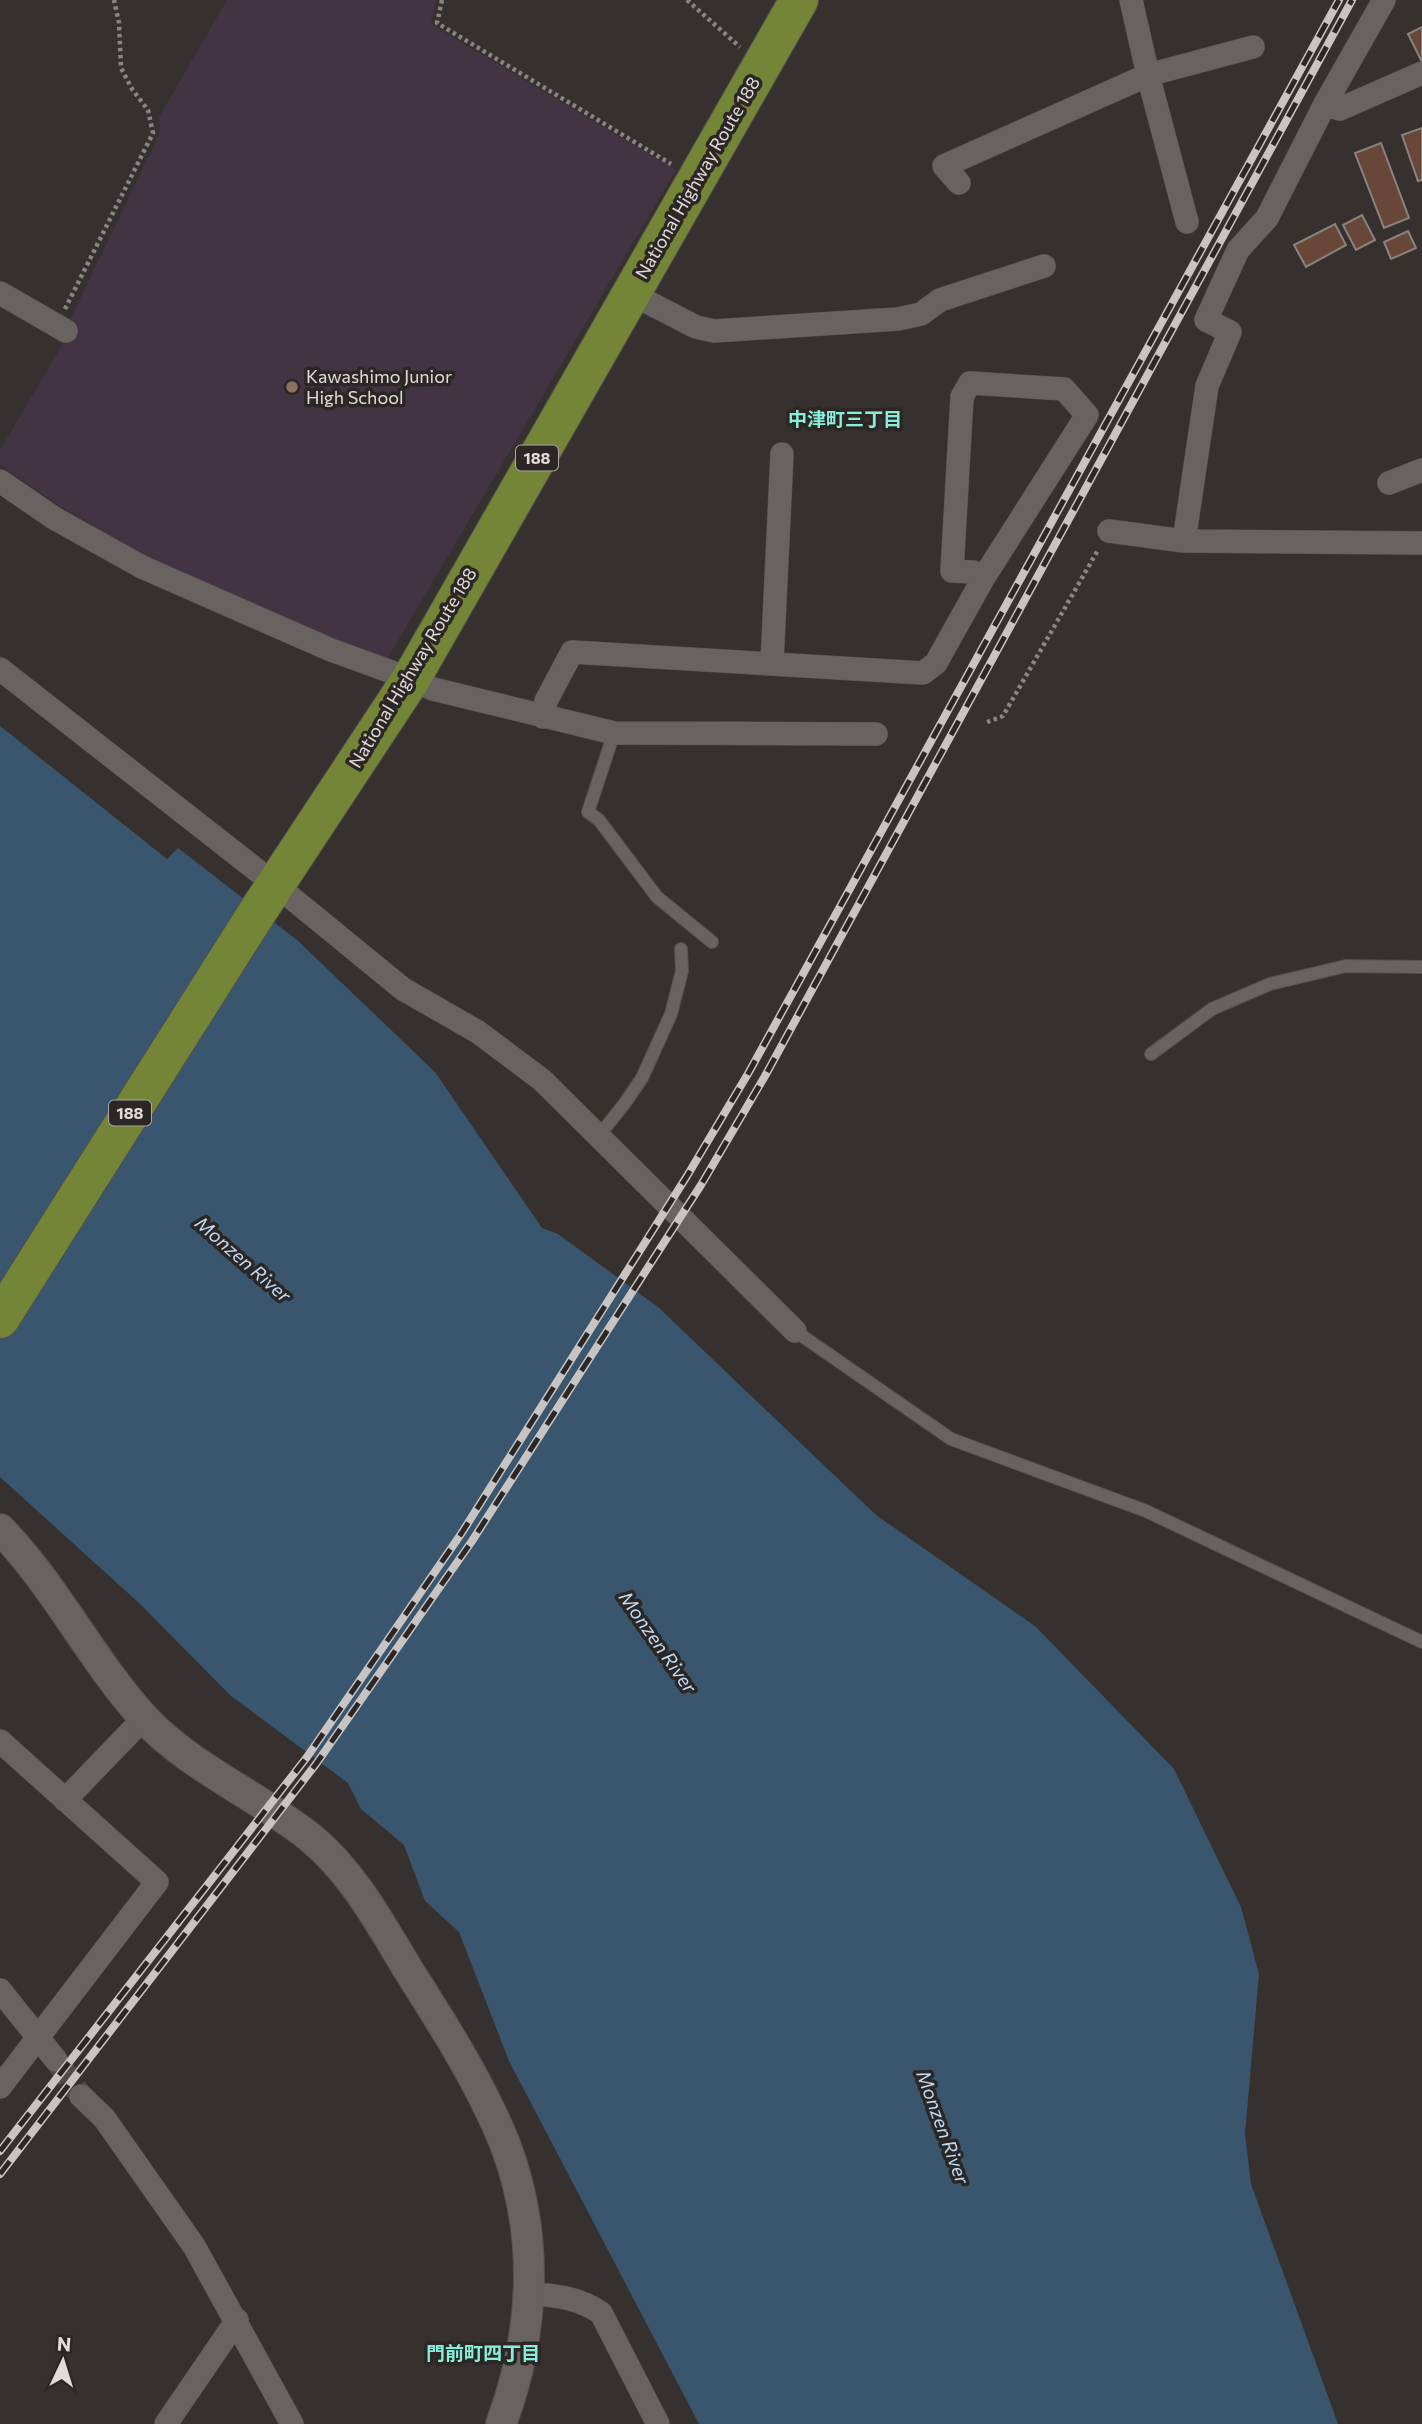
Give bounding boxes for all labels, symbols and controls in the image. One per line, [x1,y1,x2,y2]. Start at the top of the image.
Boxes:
street label: National Highway Route 188 [630,72,764,282]
place label: Kawashimo Junior High School [306,365,452,408]
marker: Kawashimo Junior High School [284,379,300,395]
district label: 中津町三丁目 [788,407,902,430]
road number: 188 [516,446,558,471]
street label: National Highway Route 188 [344,563,481,772]
road number: 188 [109,1100,151,1126]
water label: Monzen River [191,1211,297,1307]
water label: Monzen River [615,1586,703,1698]
water label: Monzen River [912,2067,975,2188]
north arrow [28,2326,98,2396]
text: N [56,2332,72,2356]
district label: 門前町四丁目 [426,2341,540,2364]

